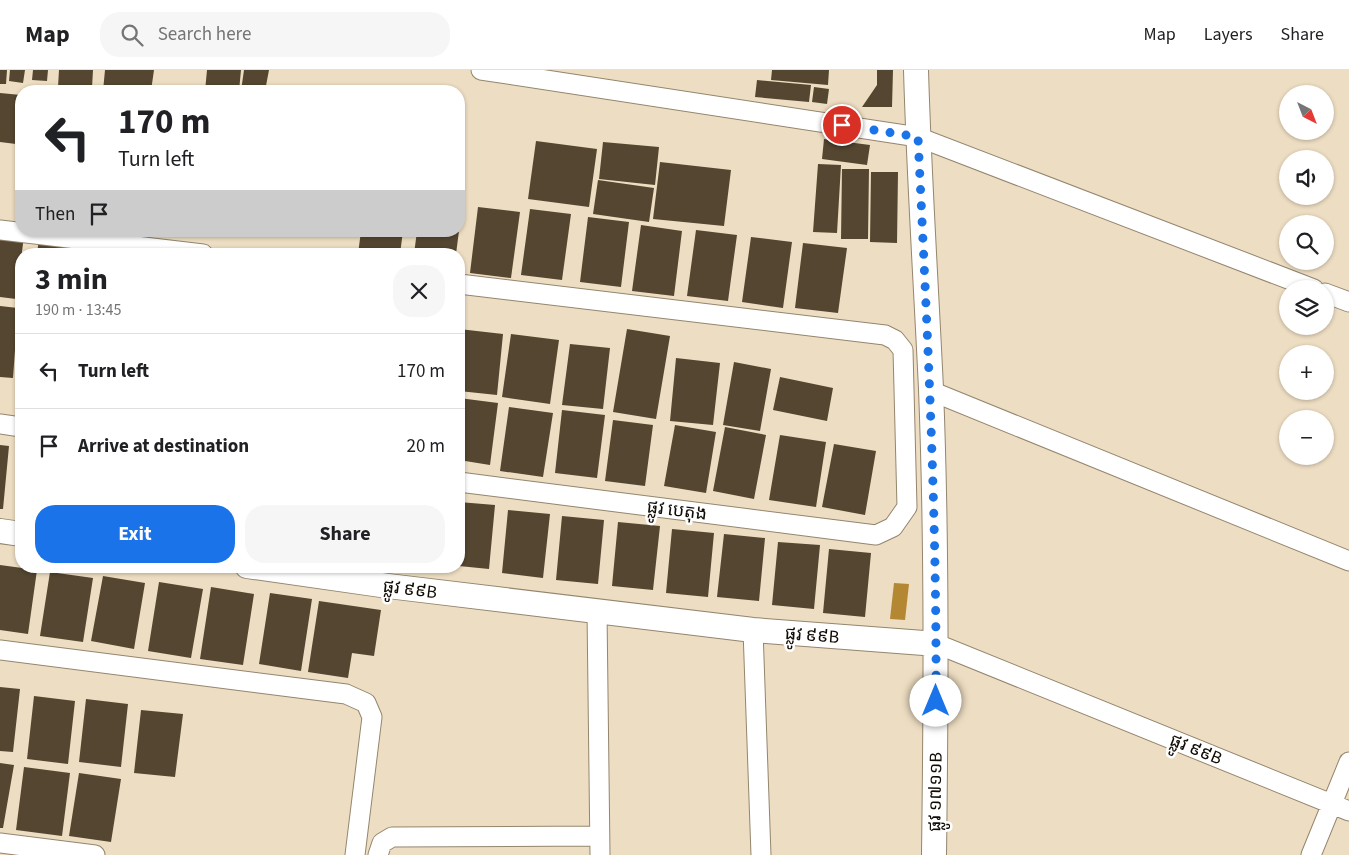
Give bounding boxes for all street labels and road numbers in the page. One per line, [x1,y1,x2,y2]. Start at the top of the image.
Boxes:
street label: ផ្លូវ បេតុង [645,494,708,530]
street label: ផ្លូវ ៩៩B [381,574,438,609]
street label: ផ្លូវ ៩៩B [784,621,840,653]
street label: ផ្លូវ ៩៩B [1165,728,1226,774]
street label: ផ្លូវ ១៧១១B [922,752,952,832]

